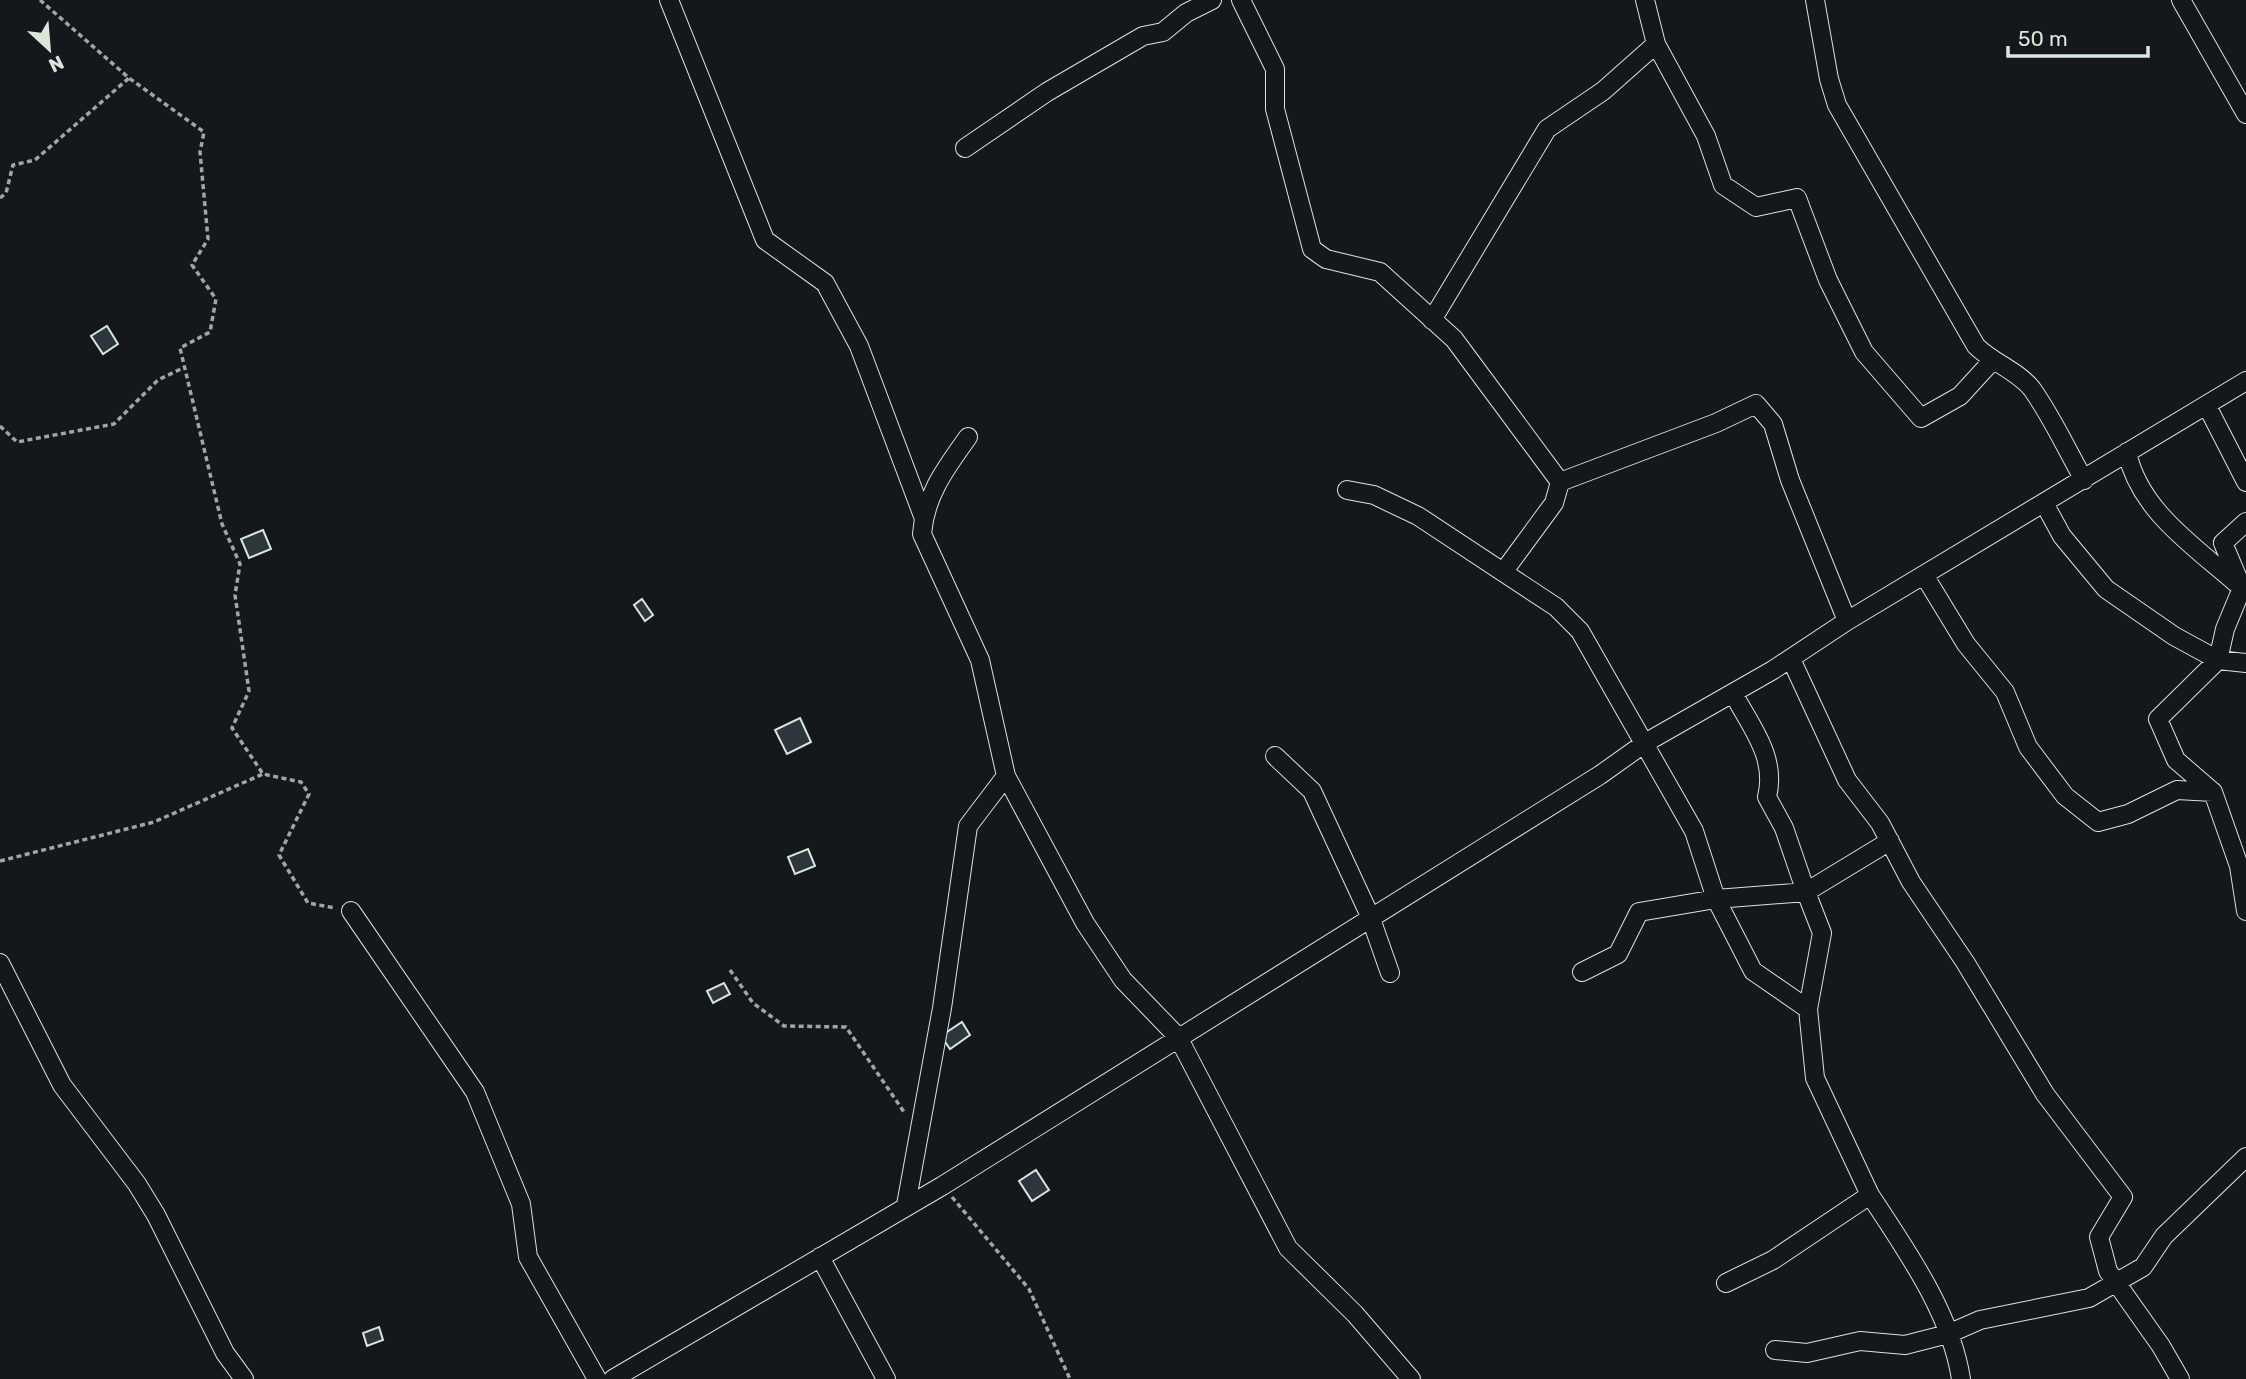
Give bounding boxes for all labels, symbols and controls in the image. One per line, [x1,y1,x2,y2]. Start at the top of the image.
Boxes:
north arrow [14,14,84,84]
scale bar [2008,14,2148,58]
text: 50 m [2018,26,2068,51]
text: N [45,50,67,77]

